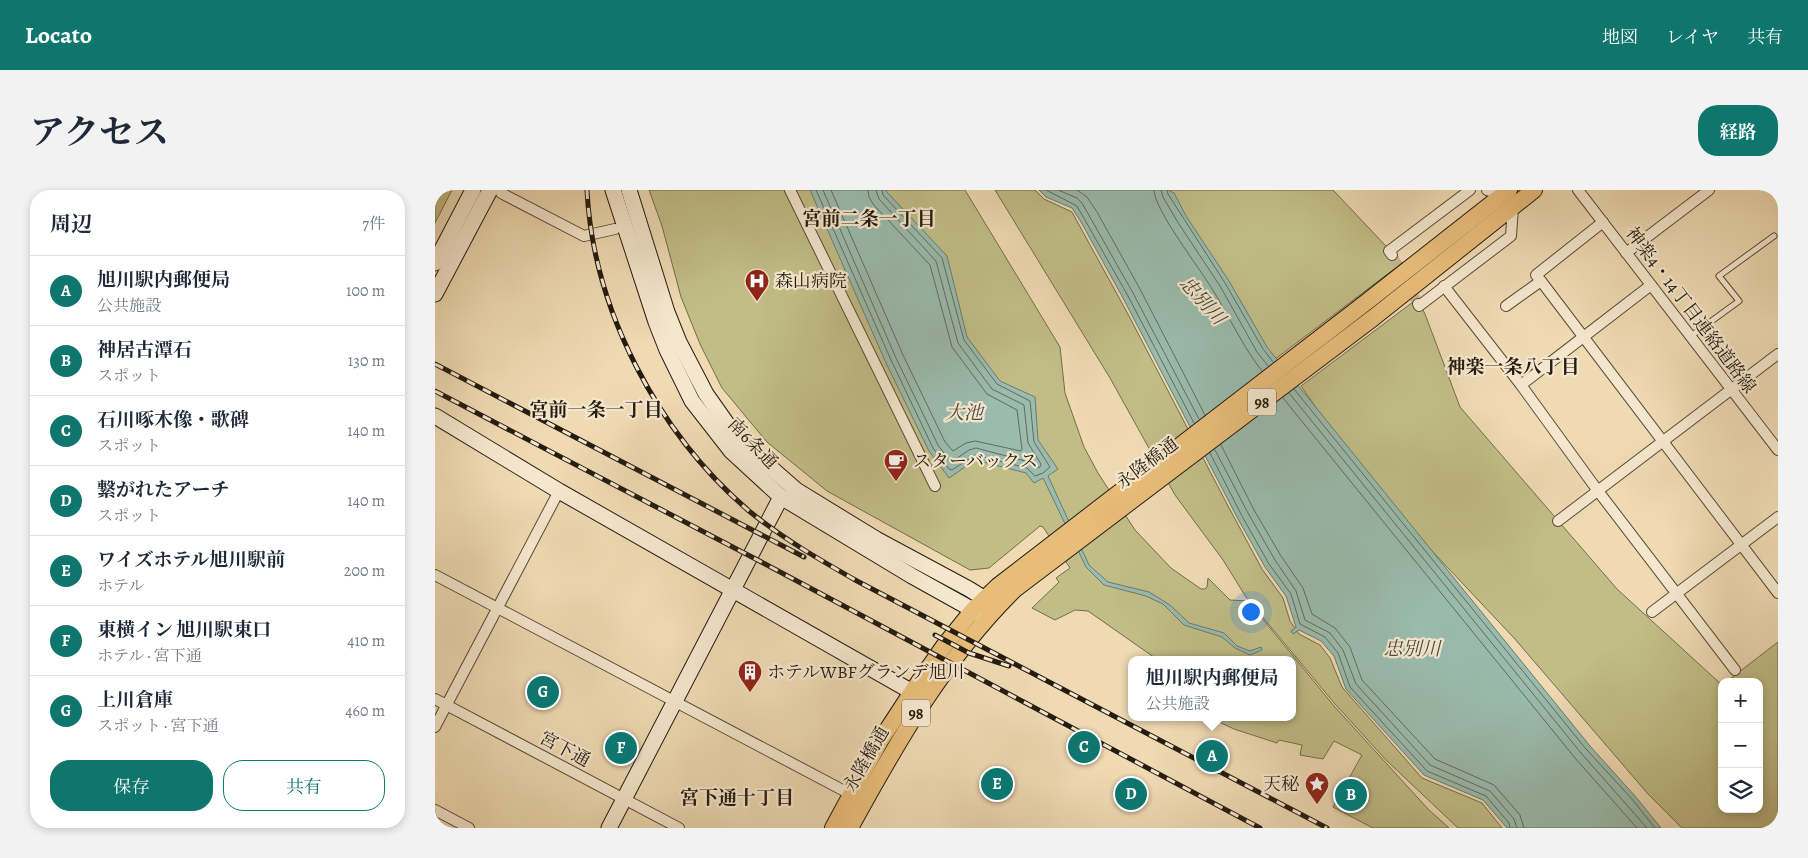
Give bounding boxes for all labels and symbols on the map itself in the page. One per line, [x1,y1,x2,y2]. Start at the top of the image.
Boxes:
district label: 宮前二条一丁目 [802,206,936,232]
street label: 神楽4・14丁目連絡道路線 [1620,222,1762,398]
hospital icon: 森山病院 [744,268,770,302]
place label: 森山病院 [775,269,847,293]
water label: 忠別川 [1174,271,1232,332]
district label: 神楽一条八丁目 [1446,354,1580,380]
road number: 98 [1248,388,1276,416]
district label: 宮前一条一丁目 [529,397,663,423]
water label: 大池 [945,400,985,426]
street label: 南6条通 [723,412,783,474]
street label: 永隆橋通 [1111,432,1183,494]
cafe icon: スターバックス [883,448,909,482]
place label: スターバックス [913,449,1038,473]
your location [1238,599,1264,625]
water label: 忠別川 [1383,636,1442,662]
building icon: ホテルWBFグランデ旭川 [737,659,763,693]
place label: ホテルWBFグランデ旭川 [767,660,965,684]
pin: G [527,673,559,711]
road number: 98 [902,699,930,726]
street label: 永隆橋通 [838,722,894,796]
street label: 宮下通 [536,726,594,772]
pin: C [1068,728,1100,766]
pin: F [605,729,637,767]
pin: A [1196,737,1228,775]
pin: E [981,765,1013,803]
place icon: 天秘 [1304,771,1330,805]
place label: 天秘 [1263,772,1299,796]
pin: D [1115,775,1147,813]
pin: B [1335,776,1367,814]
district label: 宮下通十丁目 [680,785,794,811]

